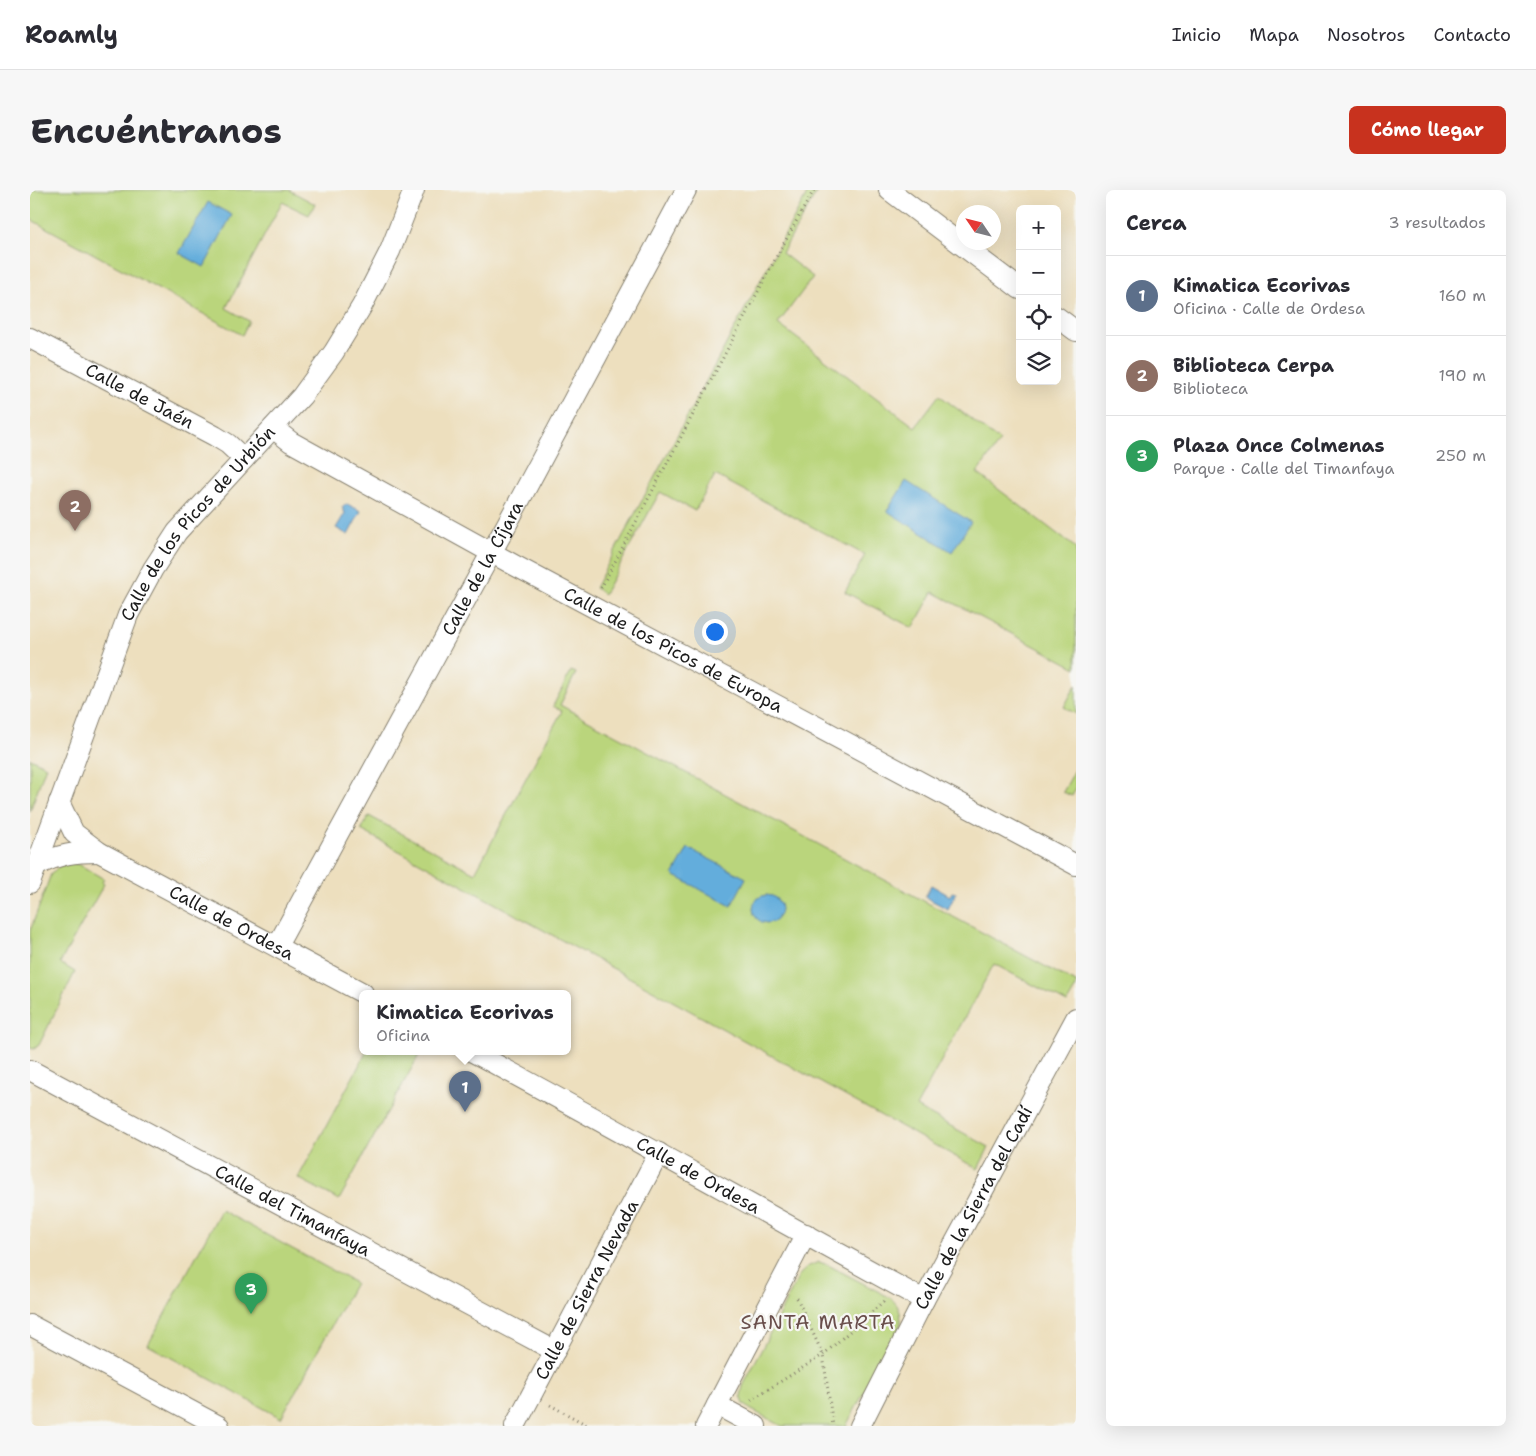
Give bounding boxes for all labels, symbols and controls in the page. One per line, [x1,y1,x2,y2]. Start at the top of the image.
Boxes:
text: Roamly [25,19,118,51]
text: Inicio [1172,23,1221,47]
text: Mapa [1249,23,1299,47]
text: Nosotros [1327,23,1405,47]
text: Contacto [1433,23,1511,47]
button: Cómo llegar [1349,106,1506,154]
text: Encuéntranos [30,107,282,154]
north arrow [956,205,1001,250]
map controls [1016,205,1061,385]
button: + [1016,205,1061,250]
text: Cerca [1126,209,1187,237]
text: 3 resultados [1388,212,1486,233]
button: − [1016,250,1061,295]
text: Kimatica Ecorivas [1173,273,1350,298]
text: 1 [1138,285,1146,306]
text: 160 m [1439,285,1486,306]
button: locate [1016,295,1061,340]
text: Oficina · Calle de Ordesa [1173,298,1365,319]
button: layers [1016,340,1061,385]
text: Biblioteca Cerpa [1173,353,1334,378]
street label: Calle de Jaén [81,357,198,435]
text: 2 [1136,365,1148,386]
text: 190 m [1439,365,1486,386]
text: Biblioteca [1173,378,1248,399]
street label: Calle de los Picos de Urbión [115,421,281,625]
text: Plaza Once Colmenas [1173,433,1385,458]
text: 3 [1136,445,1148,466]
text: 250 m [1435,445,1486,466]
text: Parque · Calle del Timanfaya [1173,458,1395,479]
pin: 2 [59,490,91,531]
street label: Calle de la Cíjara [436,497,529,640]
street label: Calle de los Picos de Europa [559,582,787,718]
your location [702,619,728,645]
street label: Calle de Ordesa [165,880,298,966]
popup [359,990,571,1055]
text: Kimatica Ecorivas [376,1000,554,1025]
text: Oficina [376,1025,430,1046]
pin: 1 [449,1071,481,1112]
street label: Calle de la Sierra del Cadí [909,1102,1038,1314]
street label: Calle de Ordesa [632,1131,764,1219]
street label: Calle del Timanfaya [211,1159,375,1262]
street label: Calle de Sierra Nevada [530,1196,644,1384]
pin: 3 [235,1273,267,1314]
district label: SANTA MARTA [741,1309,895,1335]

